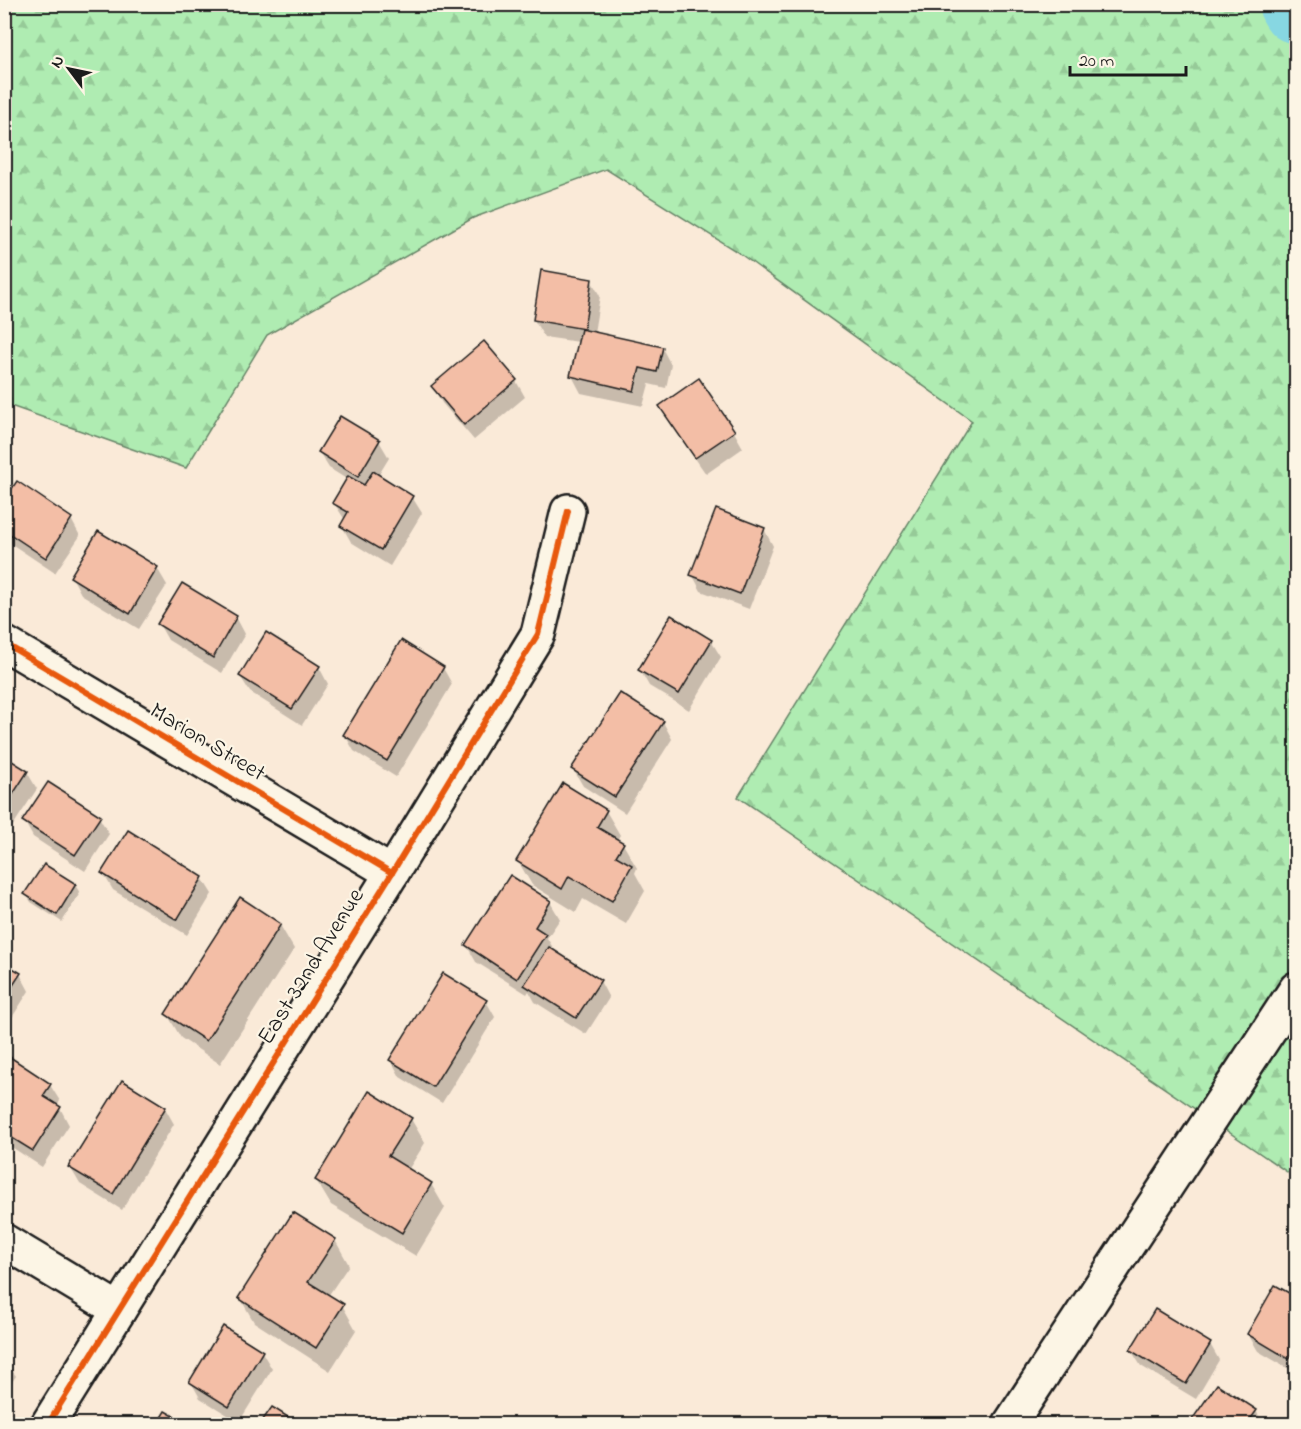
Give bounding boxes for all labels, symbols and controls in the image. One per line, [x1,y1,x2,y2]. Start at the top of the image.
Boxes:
north arrow [39,39,99,99]
scale bar [1070,39,1186,77]
text: 20 m [1079,49,1114,75]
text: N [45,51,71,73]
street label: Marion Street [142,694,272,792]
street label: East 32nd Avenue [250,882,374,1052]

